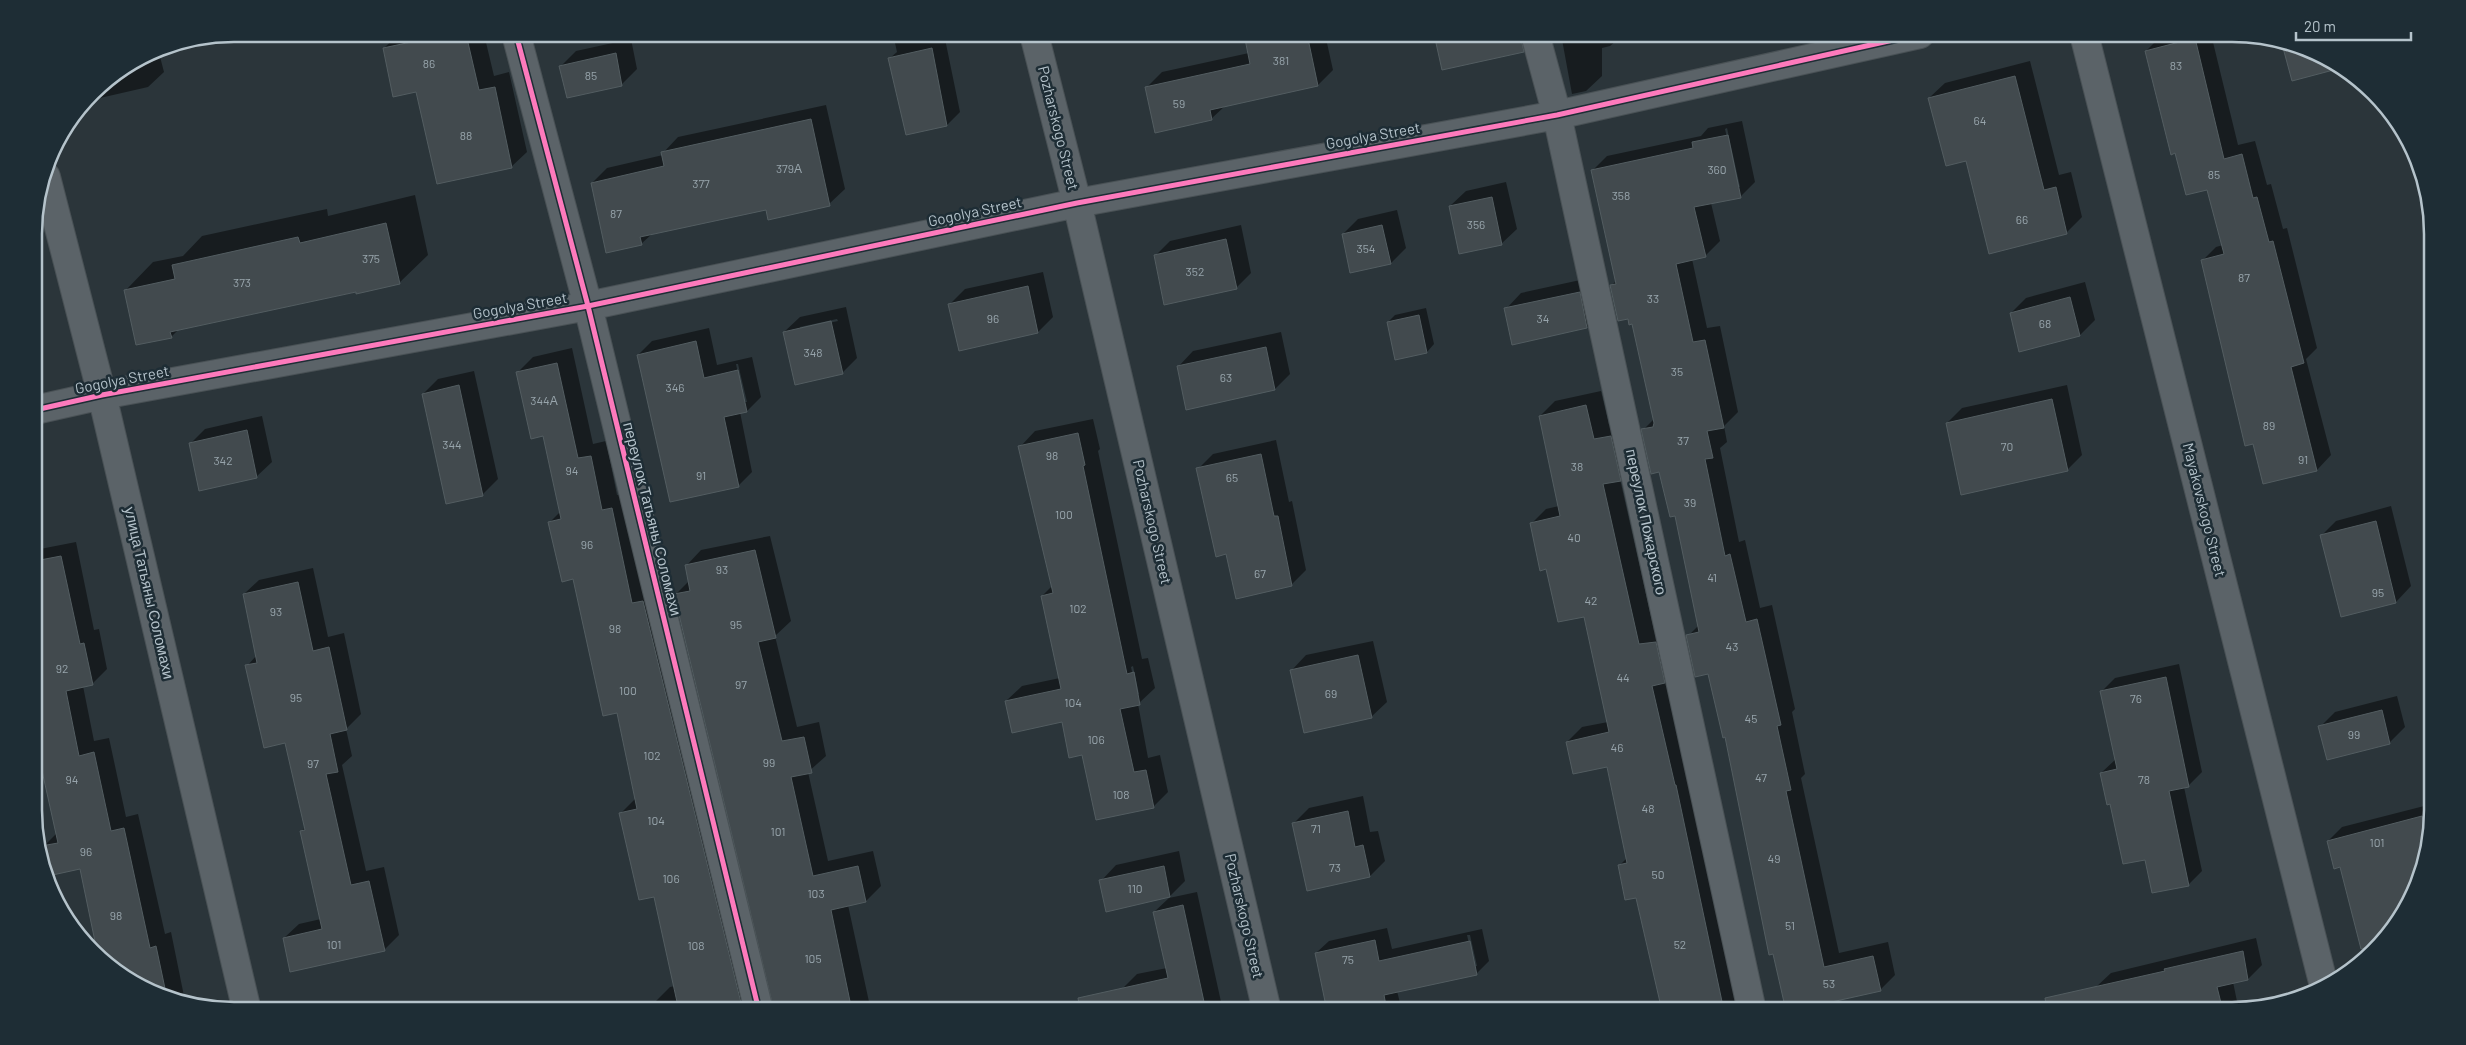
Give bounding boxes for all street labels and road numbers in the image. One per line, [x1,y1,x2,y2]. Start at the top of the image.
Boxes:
street label: Pozharskogo Street [1035,64,1083,192]
street label: Gogolya Street [1324,118,1421,152]
street label: Gogolya Street [926,192,1023,230]
street label: Gogolya Street [471,288,568,322]
street label: Gogolya Street [73,361,170,397]
street label: переулок Татьяны Соломахи [620,420,686,617]
street label: Mayakovskogo Street [2180,441,2230,579]
street label: переулок Пожарского [1623,447,1671,596]
street label: Pozharskogo Street [1130,458,1176,586]
street label: улица Татьяны Соломахи [121,505,179,681]
street label: Pozharskogo Street [1222,852,1268,980]

